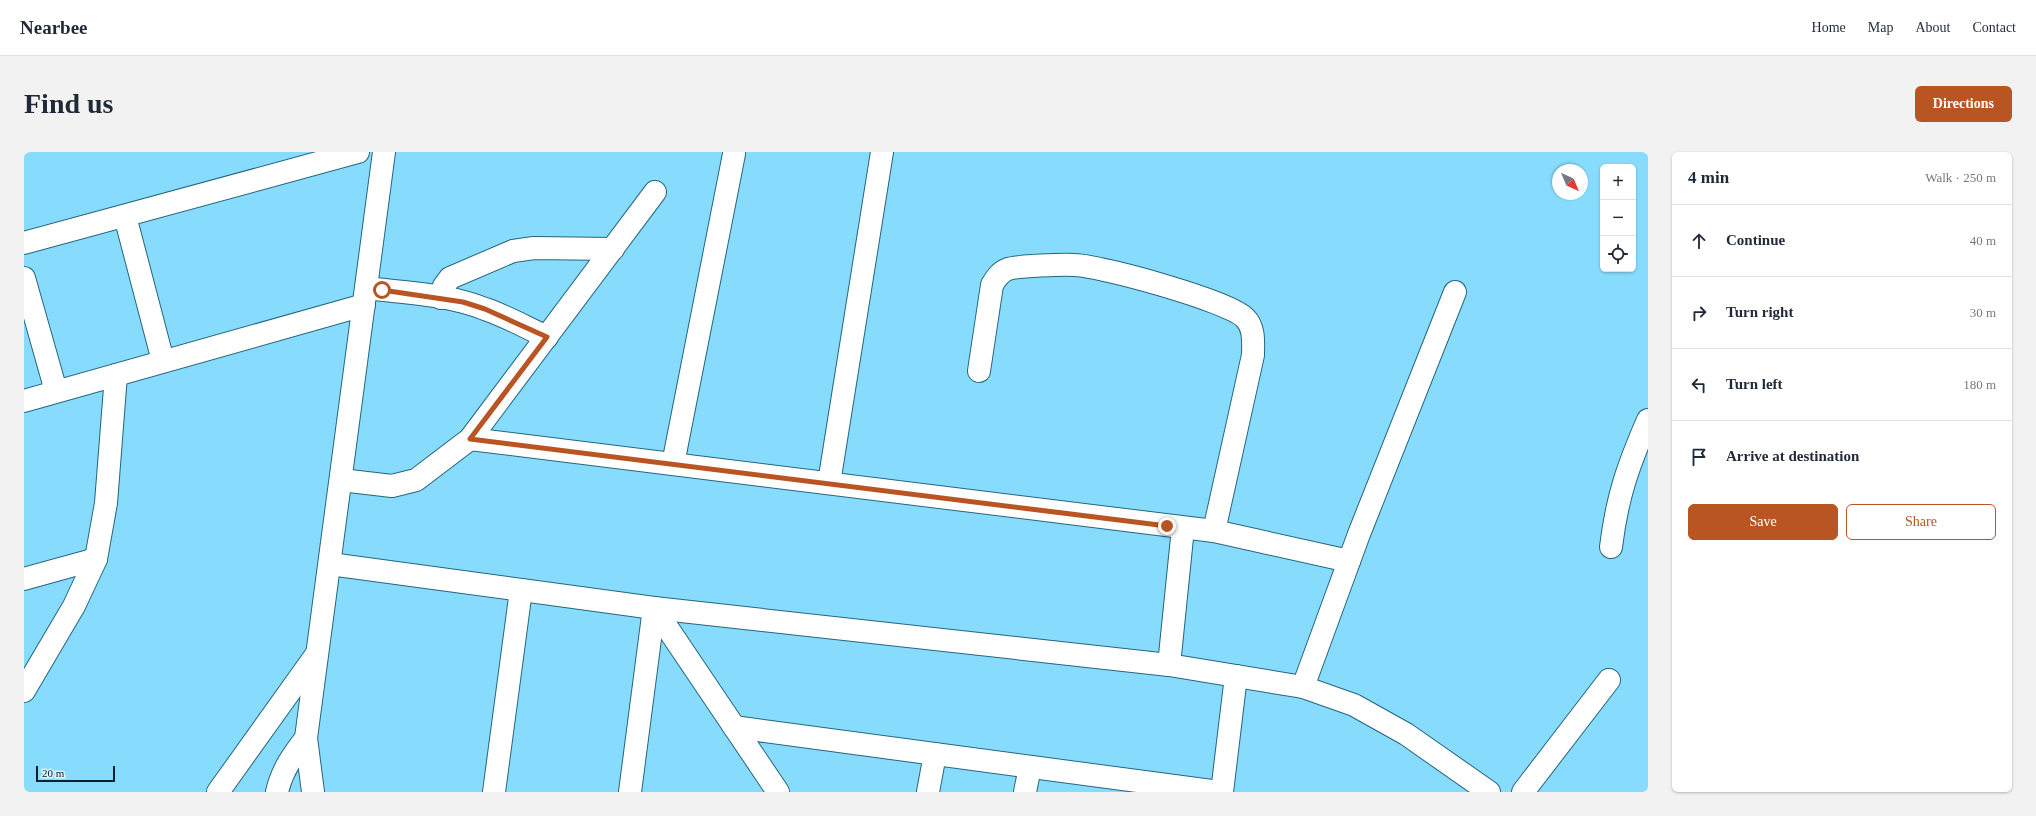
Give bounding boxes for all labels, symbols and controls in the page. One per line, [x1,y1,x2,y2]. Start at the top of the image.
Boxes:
text: Nearbee [20,17,88,38]
text: Home [1812,20,1846,35]
text: Map [1868,20,1893,35]
text: About [1915,20,1950,35]
text: Contact [1972,20,2016,35]
button: Directions [1915,86,2012,122]
text: Find us [24,88,114,119]
north arrow [1552,164,1588,200]
map controls [1600,164,1636,272]
button: + [1600,164,1636,200]
text: 4 min [1688,168,1729,187]
text: Walk · 250 m [1925,170,1996,185]
button: − [1600,200,1636,236]
icon: ahead [1688,230,1710,252]
text: Continue [1726,232,1785,248]
text: 40 m [1970,233,1996,248]
button: locate [1600,236,1636,272]
route start [373,281,391,299]
icon: right [1688,302,1710,324]
text: Turn right [1726,304,1793,320]
text: 30 m [1970,305,1996,320]
icon: left [1688,374,1710,396]
text: Turn left [1726,376,1783,392]
text: 180 m [1963,377,1996,392]
icon: arrive [1688,446,1710,468]
text: Arrive at destination [1726,448,1859,464]
button: Save [1688,504,1838,540]
button: Share [1846,504,1996,540]
route end [1158,517,1176,535]
scale bar [36,764,115,783]
text: 20 m [42,767,64,779]

